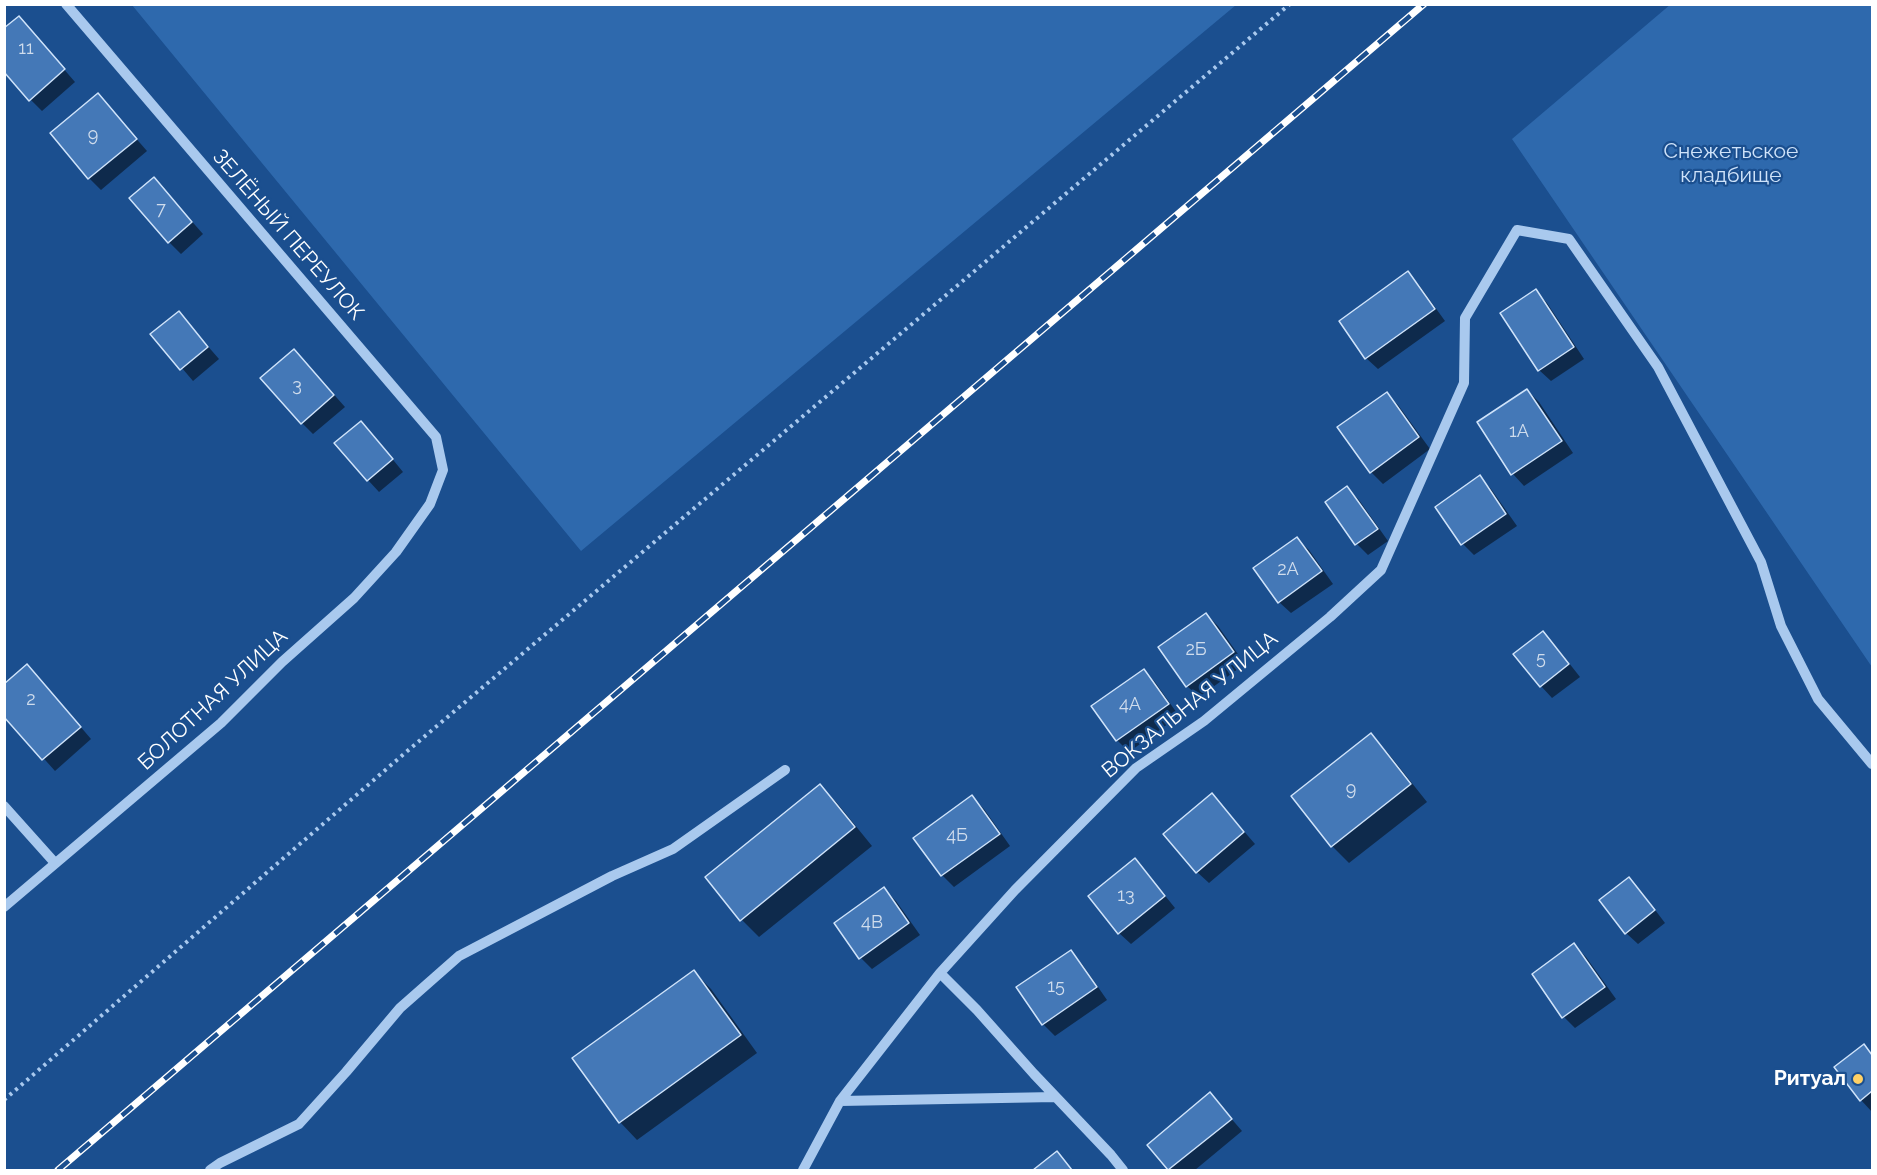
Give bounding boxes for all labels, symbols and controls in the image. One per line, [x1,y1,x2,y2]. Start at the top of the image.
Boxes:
house number: 11 [18,38,34,60]
house number: 9 [88,125,98,147]
park label: Снежетьское кладбище [1664,139,1798,189]
street label: ЗЕЛЁНЫЙ ПЕРЕУЛОК [207,145,369,325]
house number: 7 [156,199,166,221]
house number: 3 [292,375,302,397]
house number: 1А [1509,421,1529,443]
house number: 2А [1277,559,1299,581]
street label: БОЛОТНАЯ УЛИЦА [133,624,293,776]
street label: ВОКЗАЛЬНАЯ УЛИЦА [1097,626,1283,784]
house number: 2Б [1185,639,1207,661]
house number: 5 [1536,648,1546,670]
house number: 2 [26,689,36,711]
house number: 4А [1119,694,1141,716]
house number: 9 [1346,779,1356,801]
house number: 4Б [946,825,968,847]
house number: 13 [1117,885,1135,907]
house number: 4В [861,912,883,934]
house number: 15 [1047,976,1065,998]
place label: Ритуал [1774,1066,1846,1092]
marker: Ритуал [1851,1072,1865,1086]

